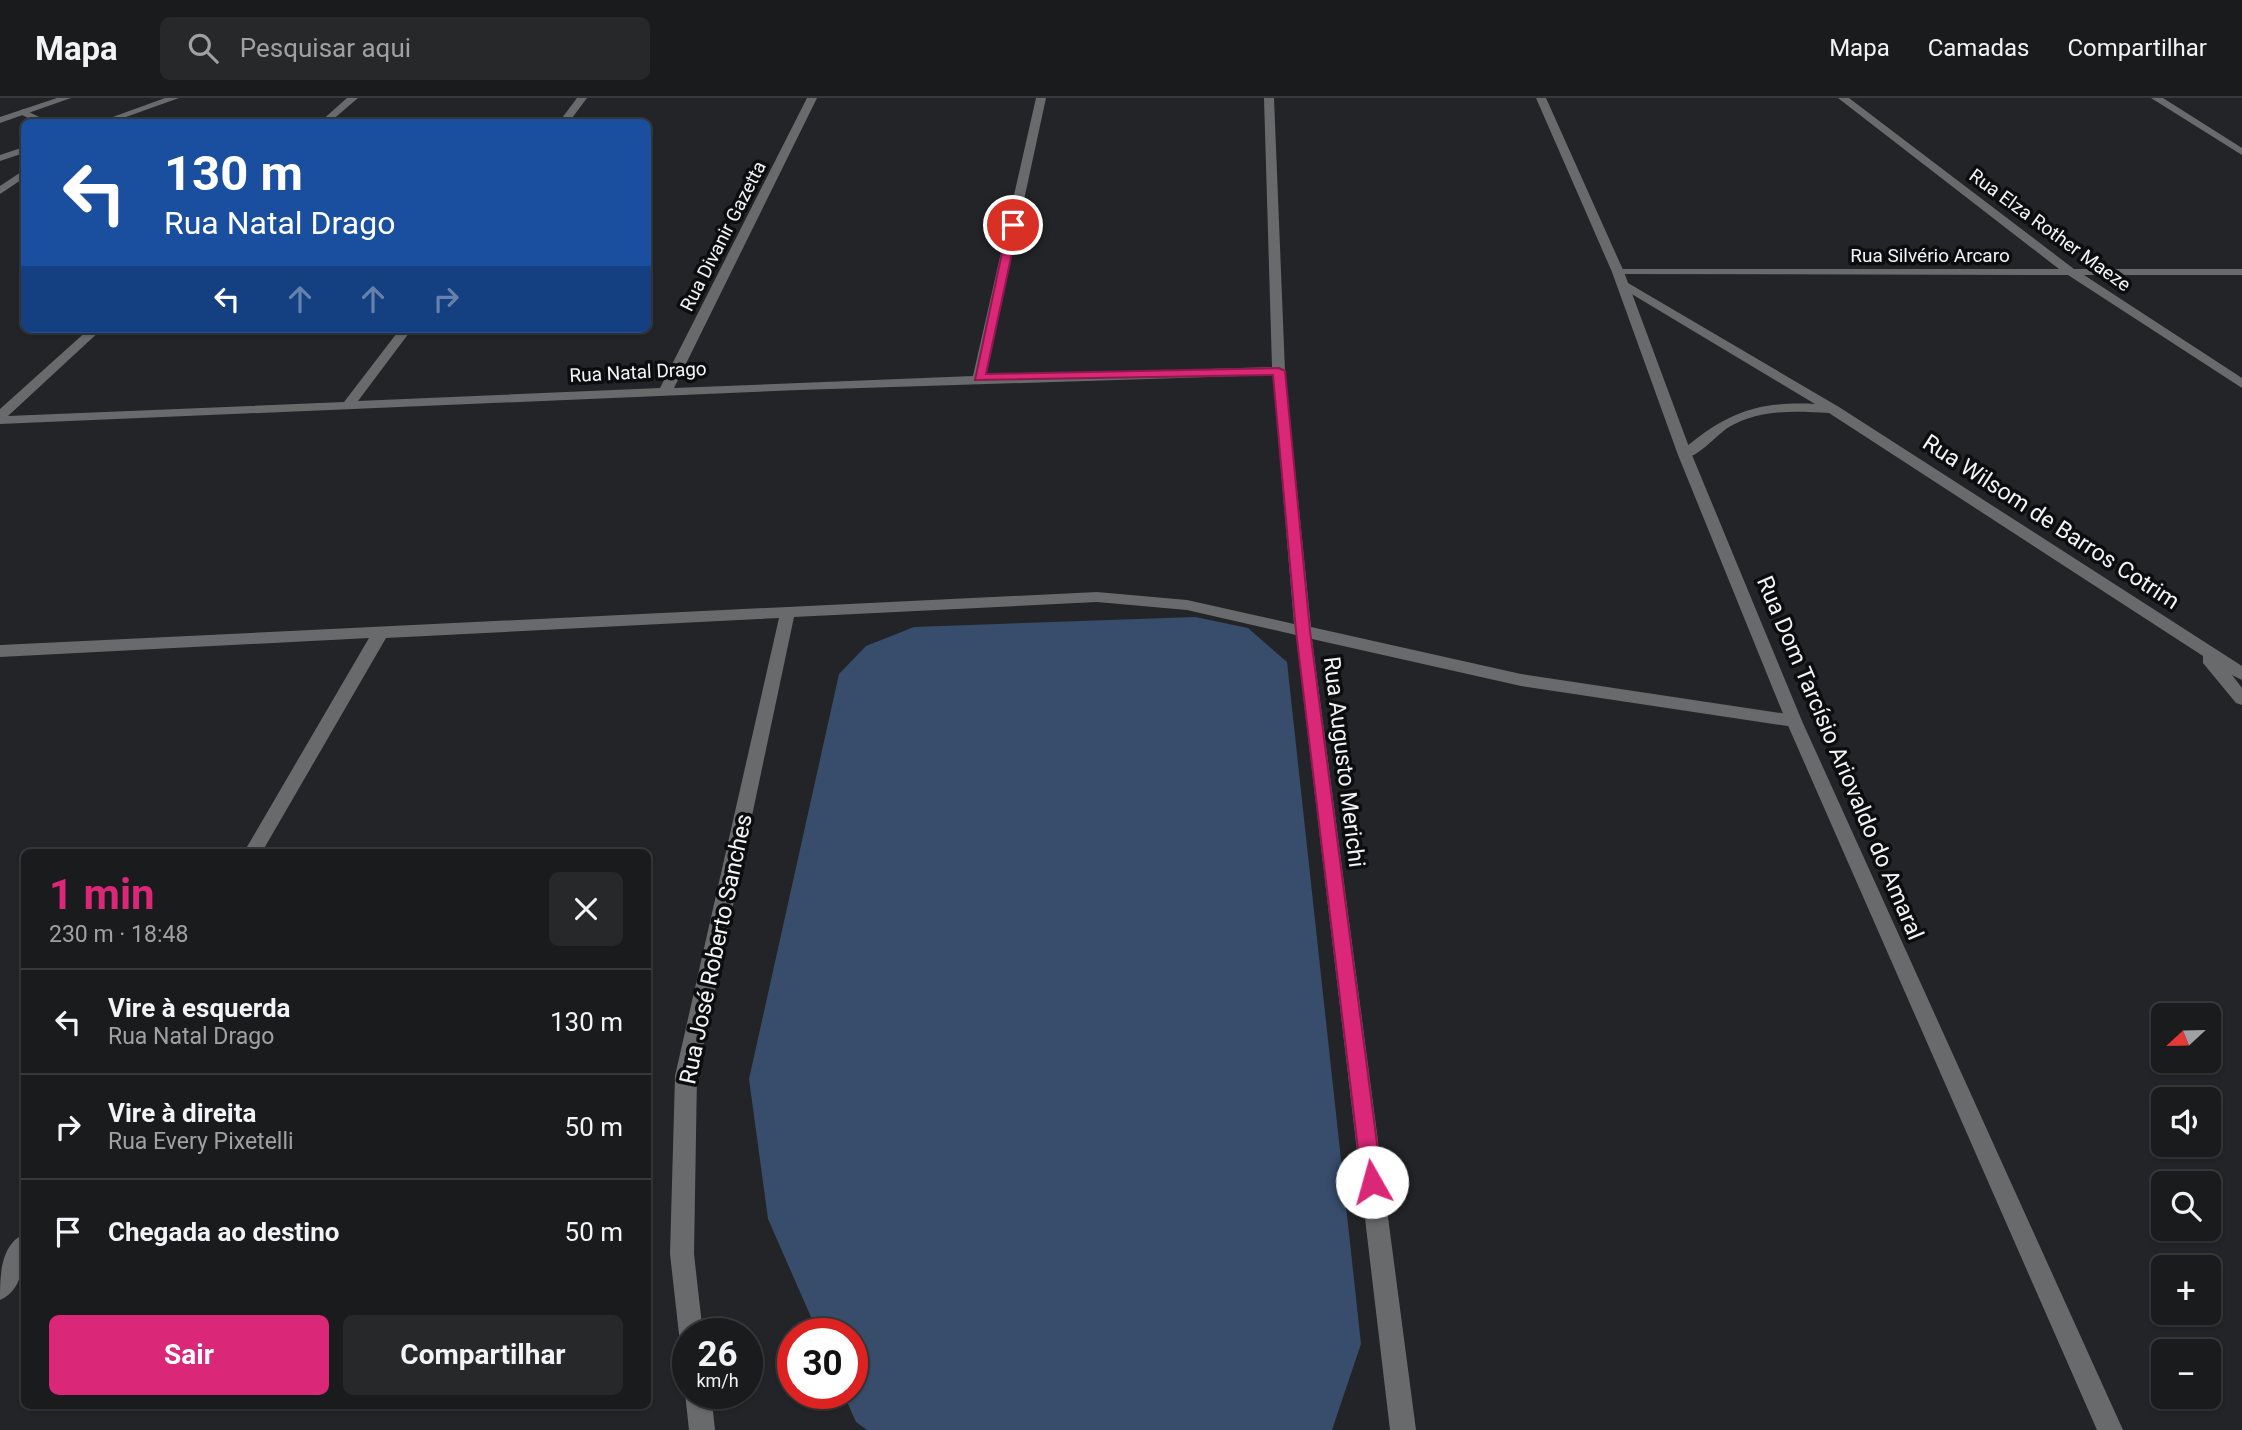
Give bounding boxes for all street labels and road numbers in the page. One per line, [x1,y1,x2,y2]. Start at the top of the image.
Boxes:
street label: Rua Divanir Gazetta [675,157,771,315]
street label: Rua Elza Rother Maeze [1965,164,2135,296]
street label: Rua Silvério Arcaro [1850,244,2010,267]
street label: Rua Natal Drago [569,357,707,387]
street label: Rua Wilsom de Barros Cotrim [1918,429,2184,615]
street label: Rua Dom Tarcísio Ariovaldo do Amaral [1751,572,1929,944]
street label: Rua Augusto Merichi [1318,655,1370,869]
street label: Rua José Roberto Sanches [674,812,758,1086]

